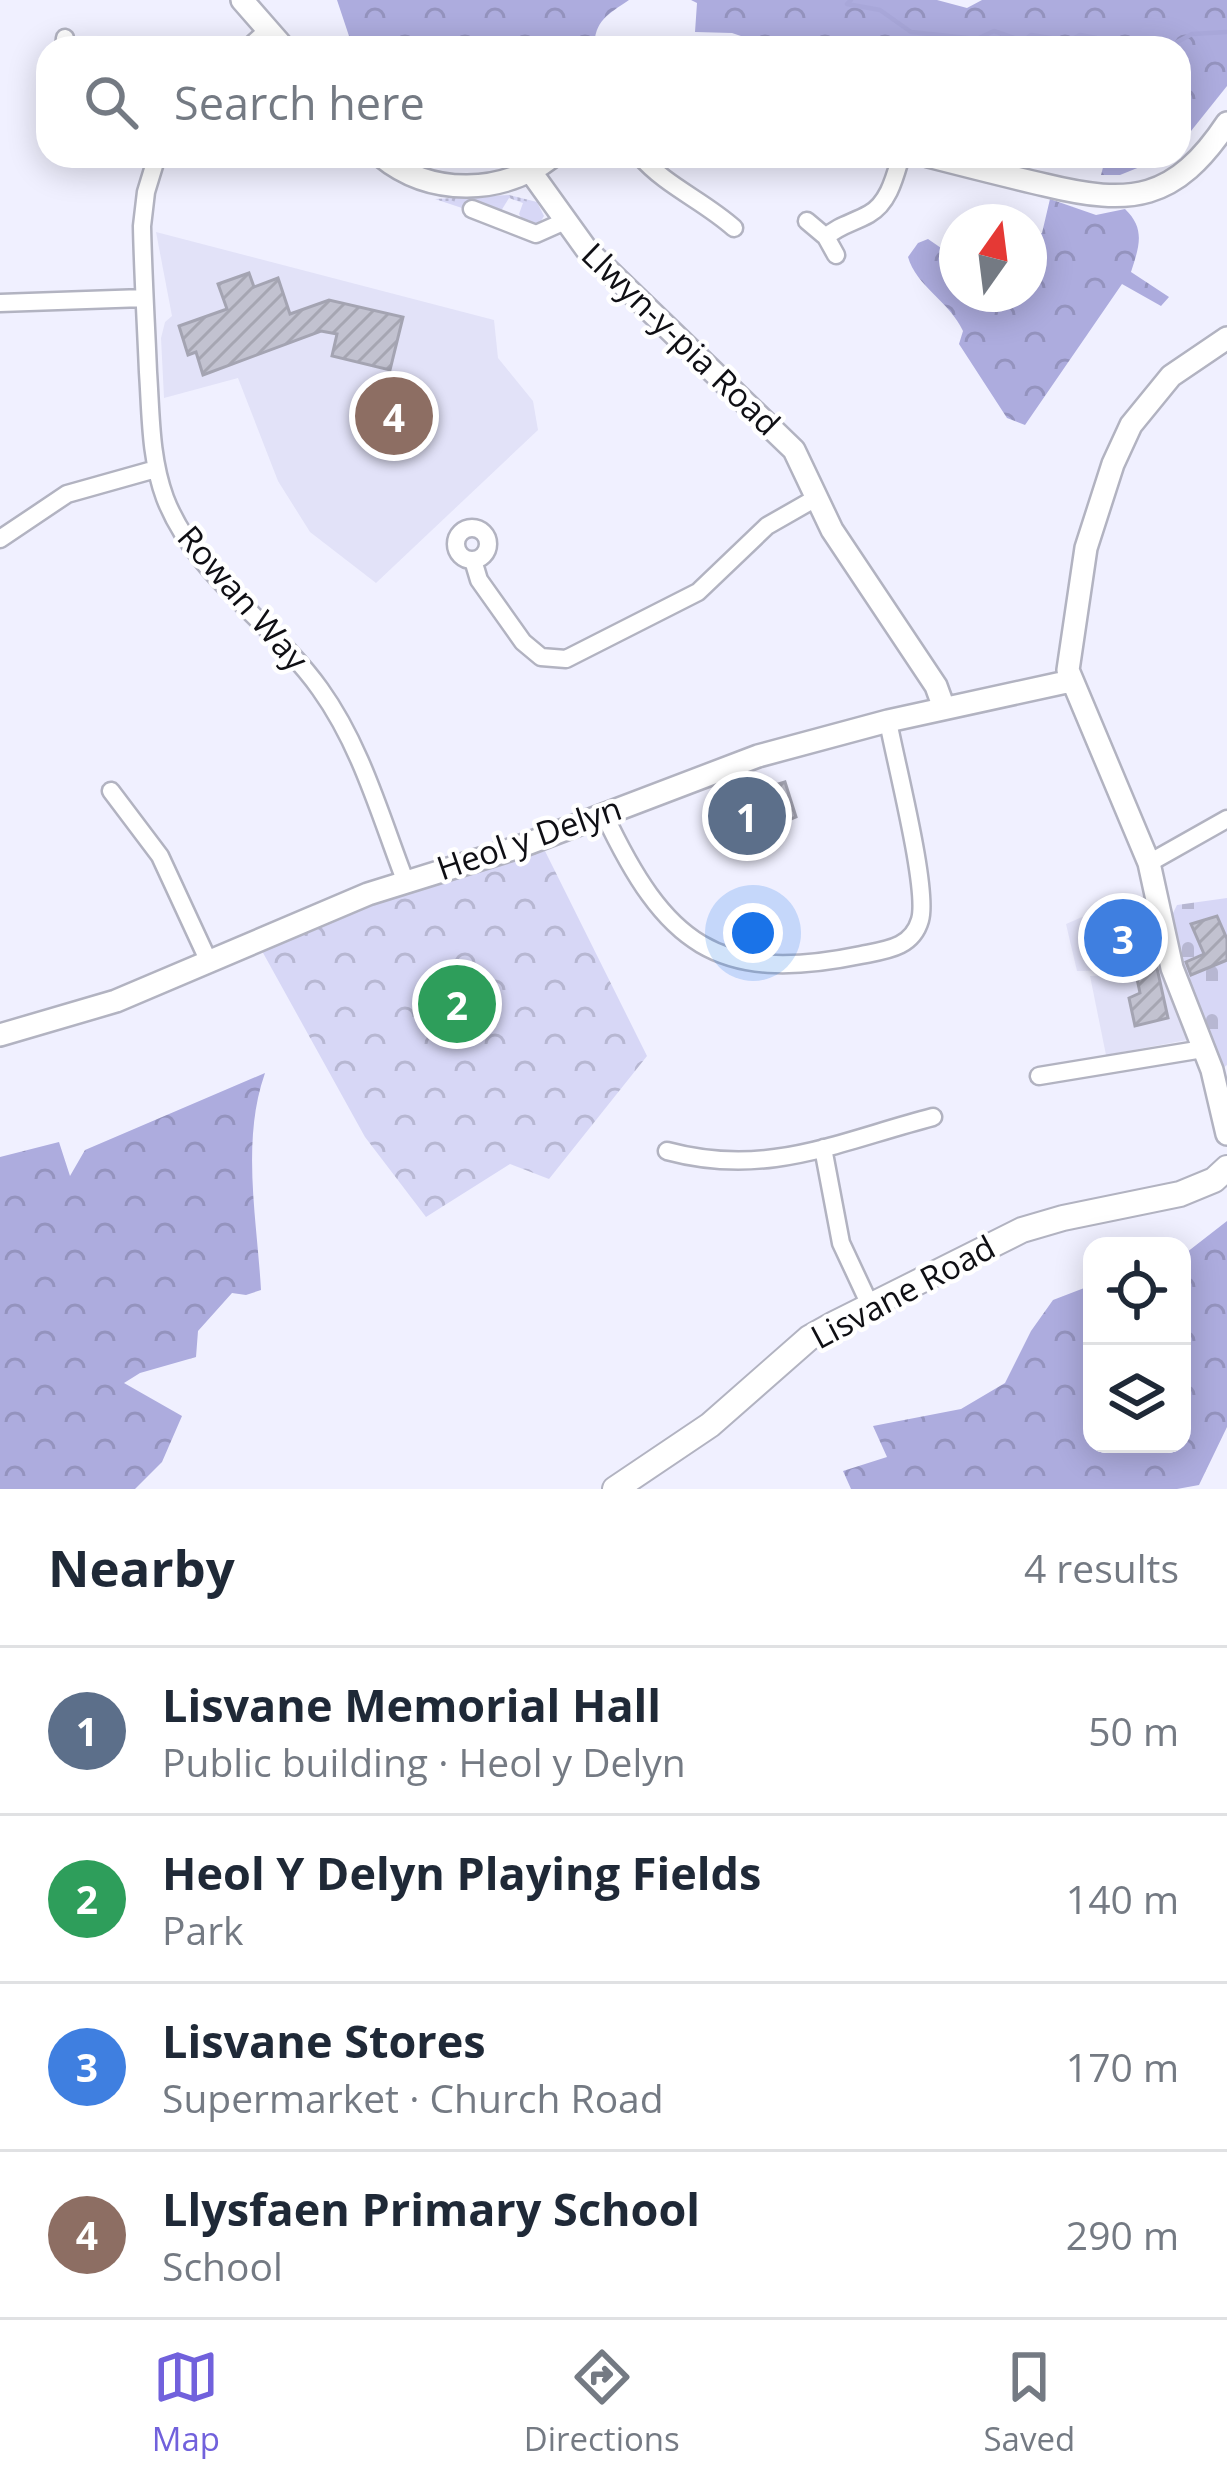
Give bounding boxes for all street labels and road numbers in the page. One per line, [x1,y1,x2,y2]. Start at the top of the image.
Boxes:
street label: Llwyn-y-pia Road [572,232,790,445]
street label: Rowan Way [168,516,319,680]
street label: Heol y Delyn [431,785,627,890]
street label: Lisvane Road [803,1224,1003,1359]

